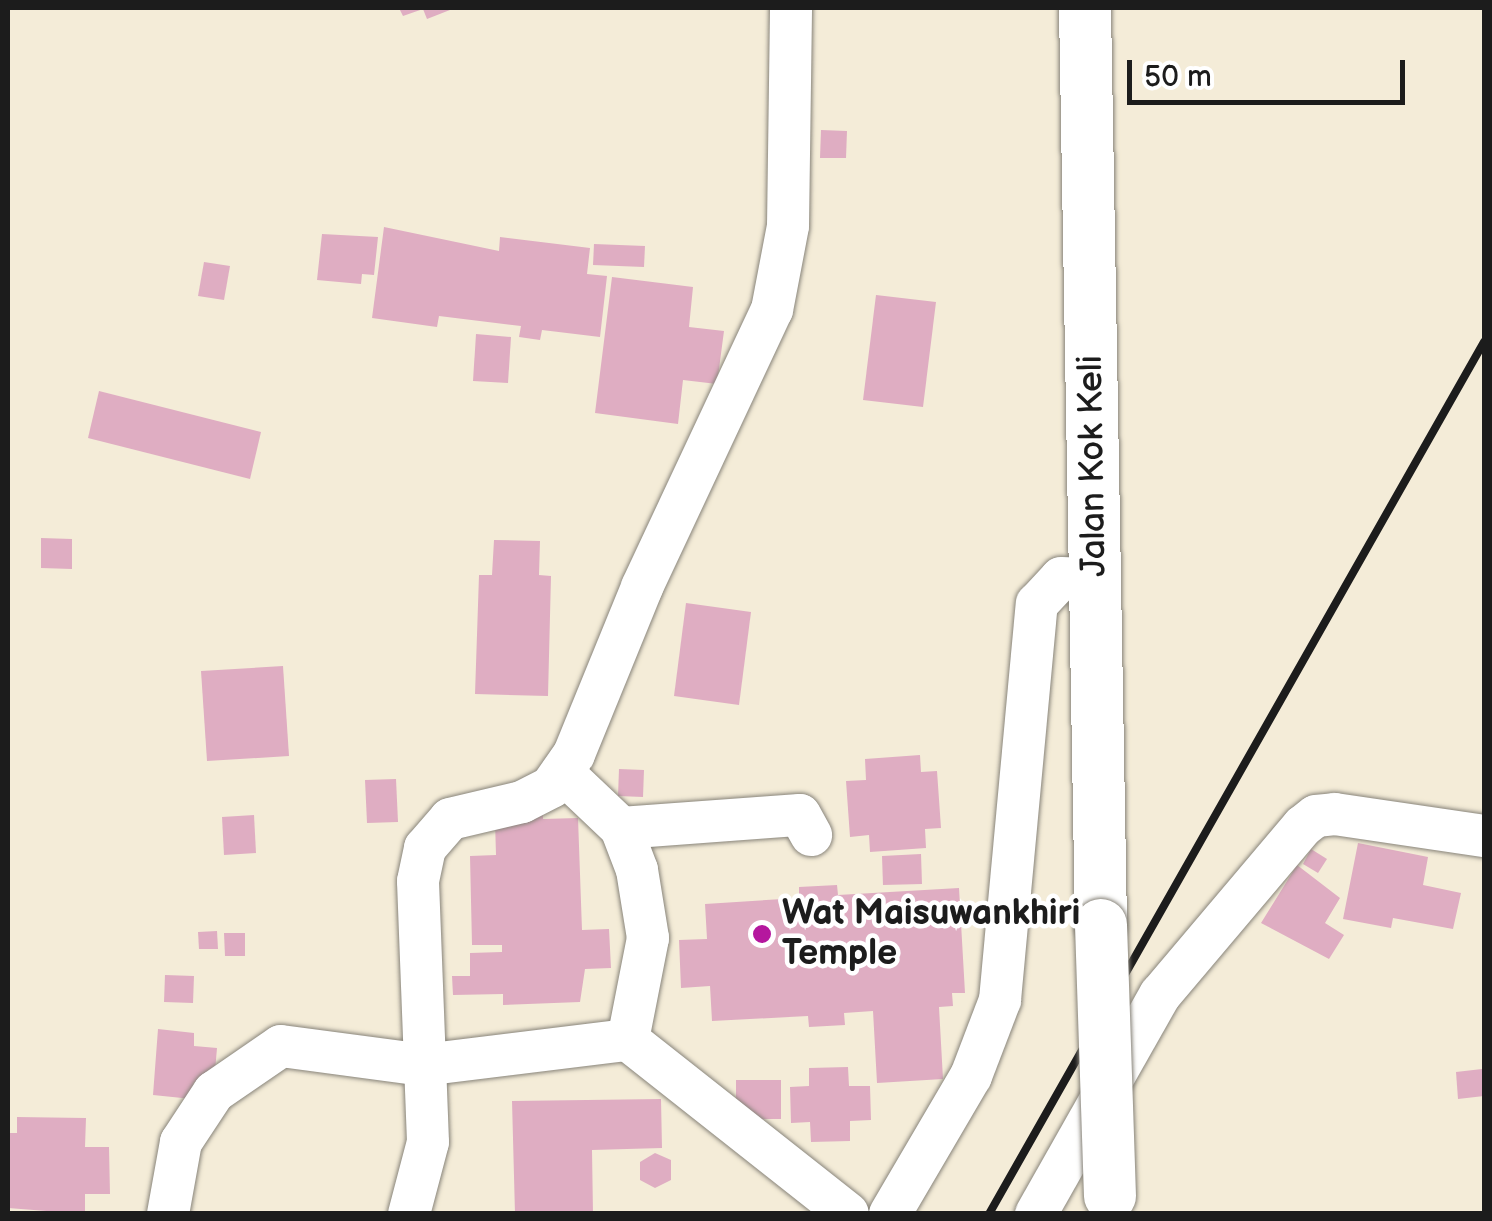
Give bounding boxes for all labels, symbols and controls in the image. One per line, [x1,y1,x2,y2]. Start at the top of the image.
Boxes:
scale bar [1132,40,1410,102]
text: 50 m [1144,59,1212,95]
street label: Jalan Kok Keli [1070,355,1116,577]
place label: Wat Maisuwankhiri Temple [782,893,1080,975]
marker: Wat Maisuwankhiri Temple [751,923,773,945]

